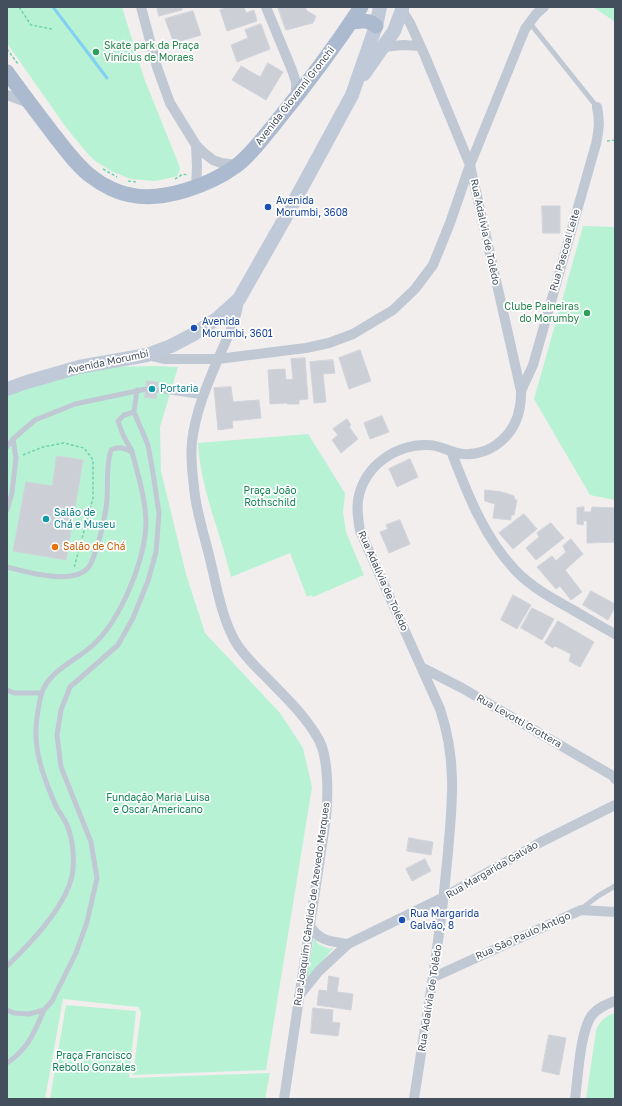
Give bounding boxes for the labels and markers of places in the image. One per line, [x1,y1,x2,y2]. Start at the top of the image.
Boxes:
place label: Skate park da Praça Vinícius de Moraes [104,40,199,64]
marker: Skate park da Praça Vinícius de Moraes [91,47,101,57]
place label: Avenida Morumbi, 3608 [276,195,348,218]
marker: Avenida Morumbi, 3608 [263,202,273,212]
place label: Clube Paineiras do Morumby [504,301,579,324]
marker: Clube Paineiras do Morumby [582,308,592,318]
place label: Avenida Morumbi, 3601 [202,316,273,340]
marker: Avenida Morumbi, 3601 [189,323,199,333]
place label: Portaria [160,383,198,395]
marker: Portaria [147,384,157,394]
place label: Salão de Chá e Museu [54,507,115,530]
marker: Salão de Chá e Museu [41,514,51,524]
place label: Salão de Chá [63,541,125,553]
marker: Salão de Chá [50,542,60,552]
place label: Rua Margarida Galvão, 8 [410,908,479,932]
marker: Rua Margarida Galvão, 8 [397,915,407,925]

